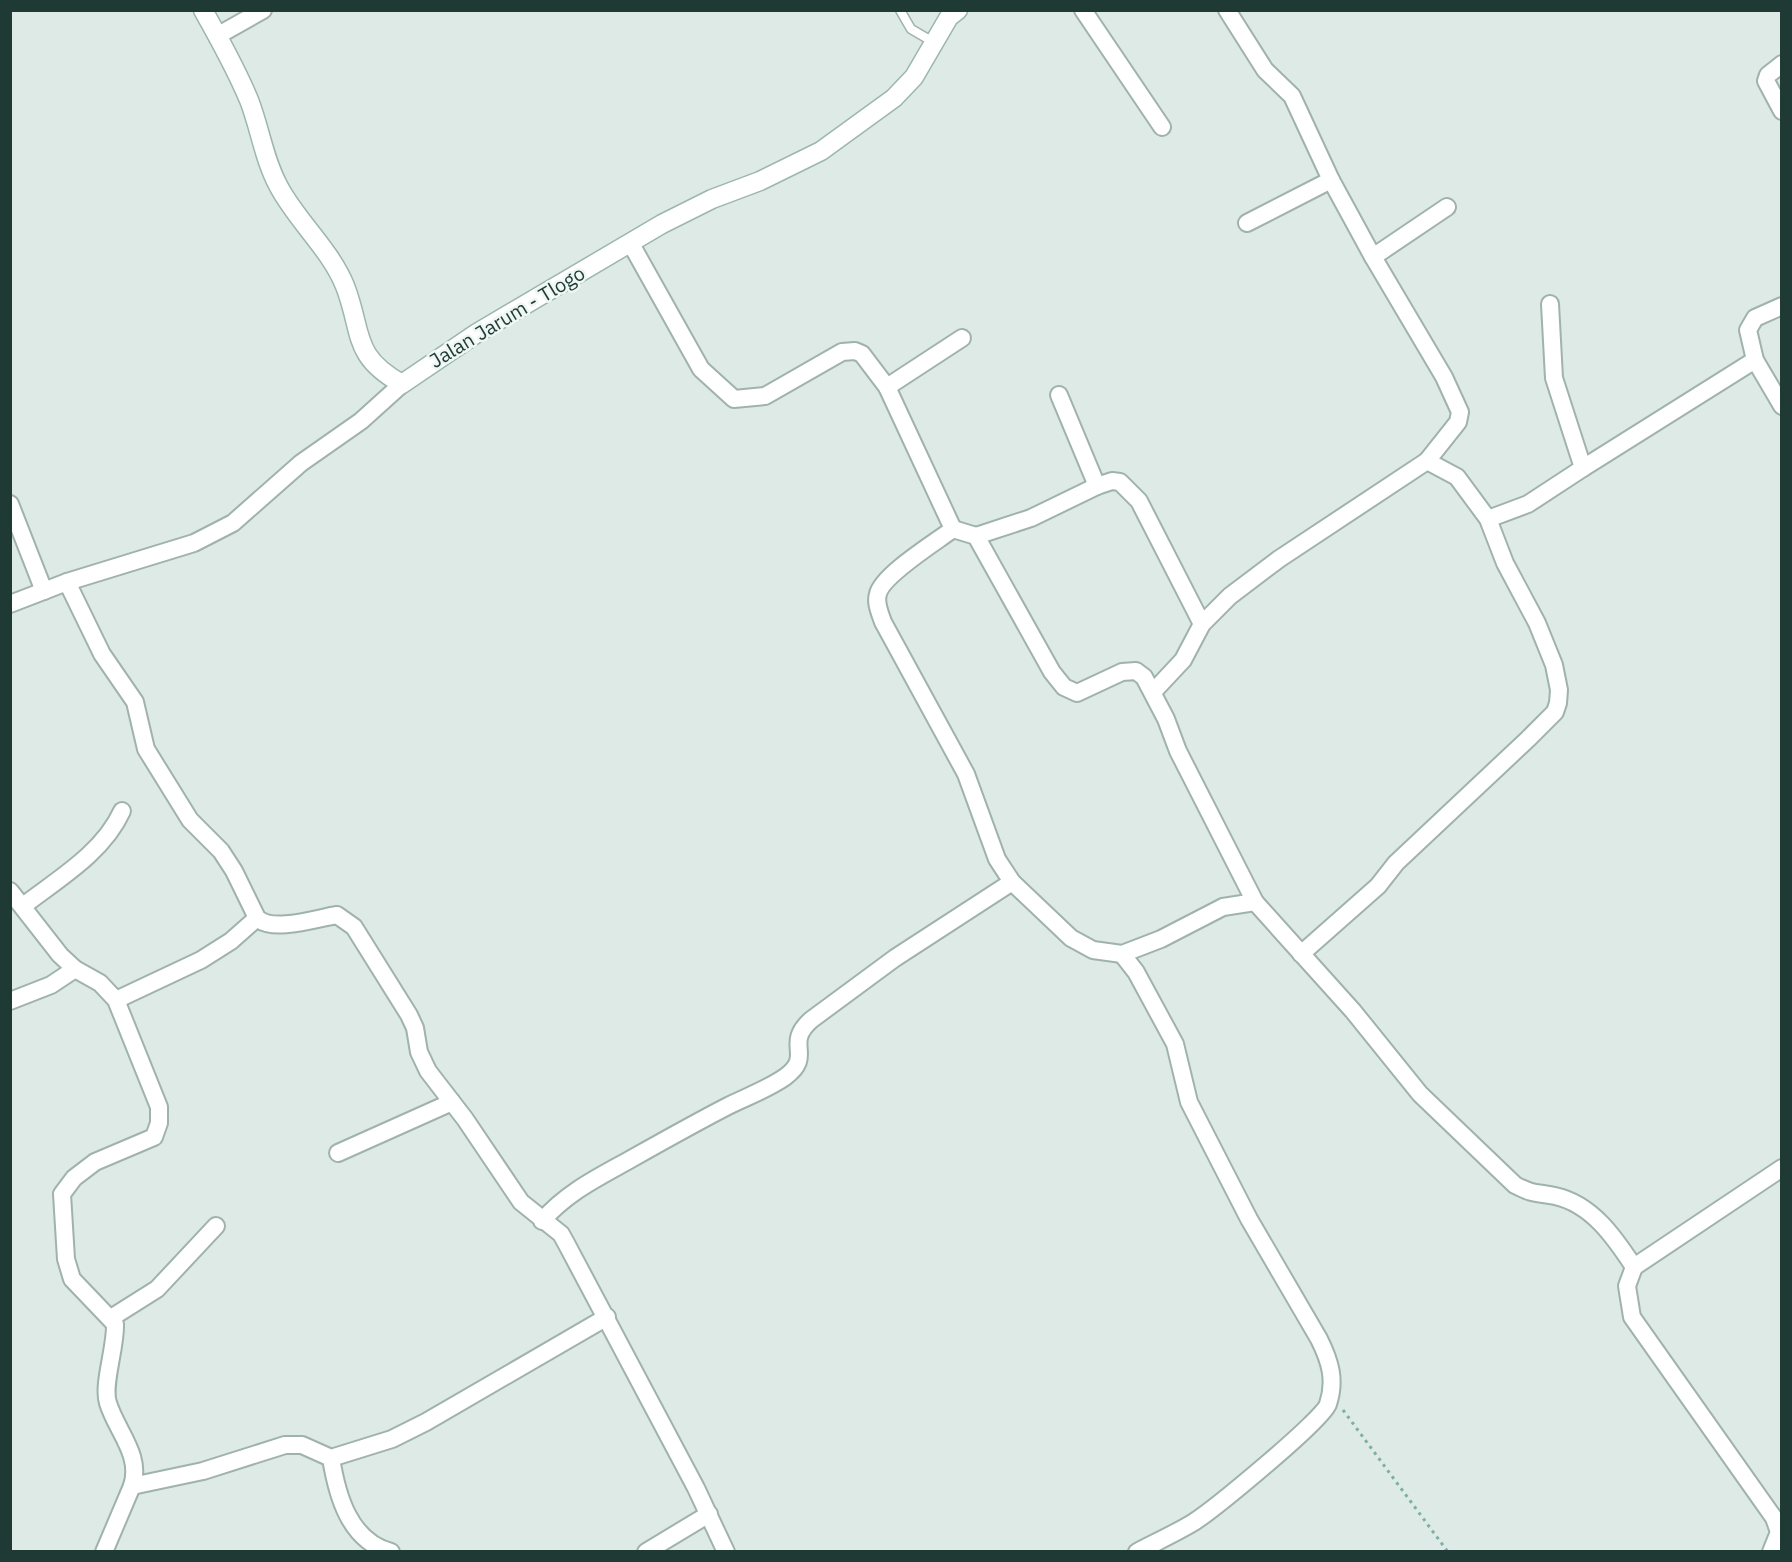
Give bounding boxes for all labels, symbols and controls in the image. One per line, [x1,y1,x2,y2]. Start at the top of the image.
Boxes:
street label: Jalan Jarum - Tlogo [424,259,590,374]

